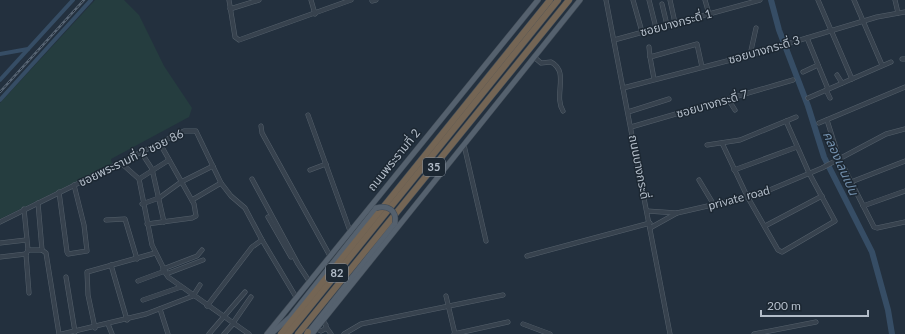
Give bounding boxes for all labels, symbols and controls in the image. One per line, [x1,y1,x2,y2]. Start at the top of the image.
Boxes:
street label: ซอยบางกระดี่ 1 [638,5,713,39]
street label: ซอยบางกระดี่ 3 [726,31,801,67]
street label: ซอยบางกระดี่ 7 [674,85,749,121]
street label: ซอยพระรามที่ 2 ซอย 86 [75,125,186,190]
street label: ถนนพระรามที่ 2 [363,125,423,194]
water label: คลองเลนเปน [820,128,863,198]
street label: ถนนบางกระดี่ [626,133,654,200]
road number: 35 [423,158,445,176]
street label: private road [706,182,771,213]
road number: 82 [326,264,348,282]
scale bar [761,292,868,318]
text: 200 m [767,298,801,313]

